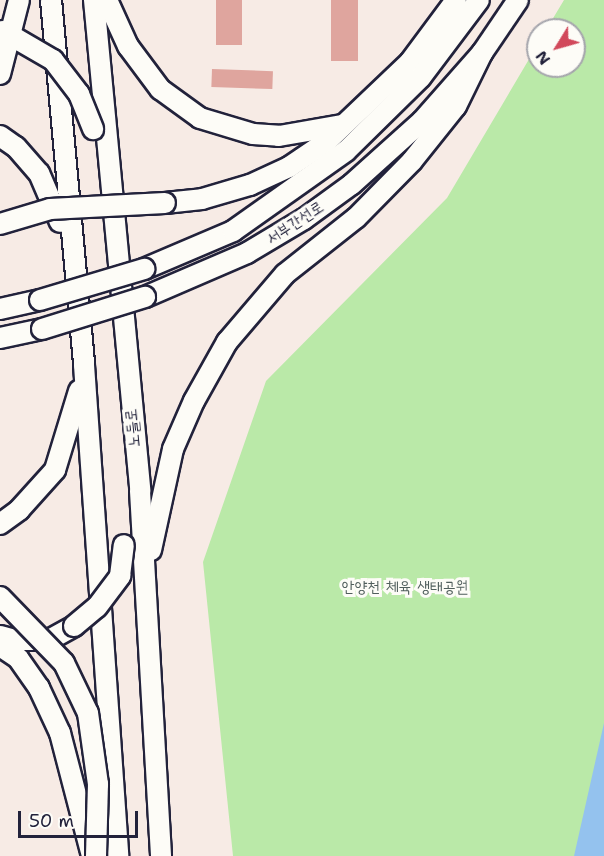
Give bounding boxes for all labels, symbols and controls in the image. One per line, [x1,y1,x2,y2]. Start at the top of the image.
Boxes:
north arrow [526,18,586,78]
text: N [531,47,555,69]
street label: 서부간선로 [263,197,327,249]
street label: 노들로 [121,408,145,448]
park label: 안양천 체육 생태공원 [342,577,468,597]
scale bar [21,799,141,837]
text: 50 m [29,809,74,833]

